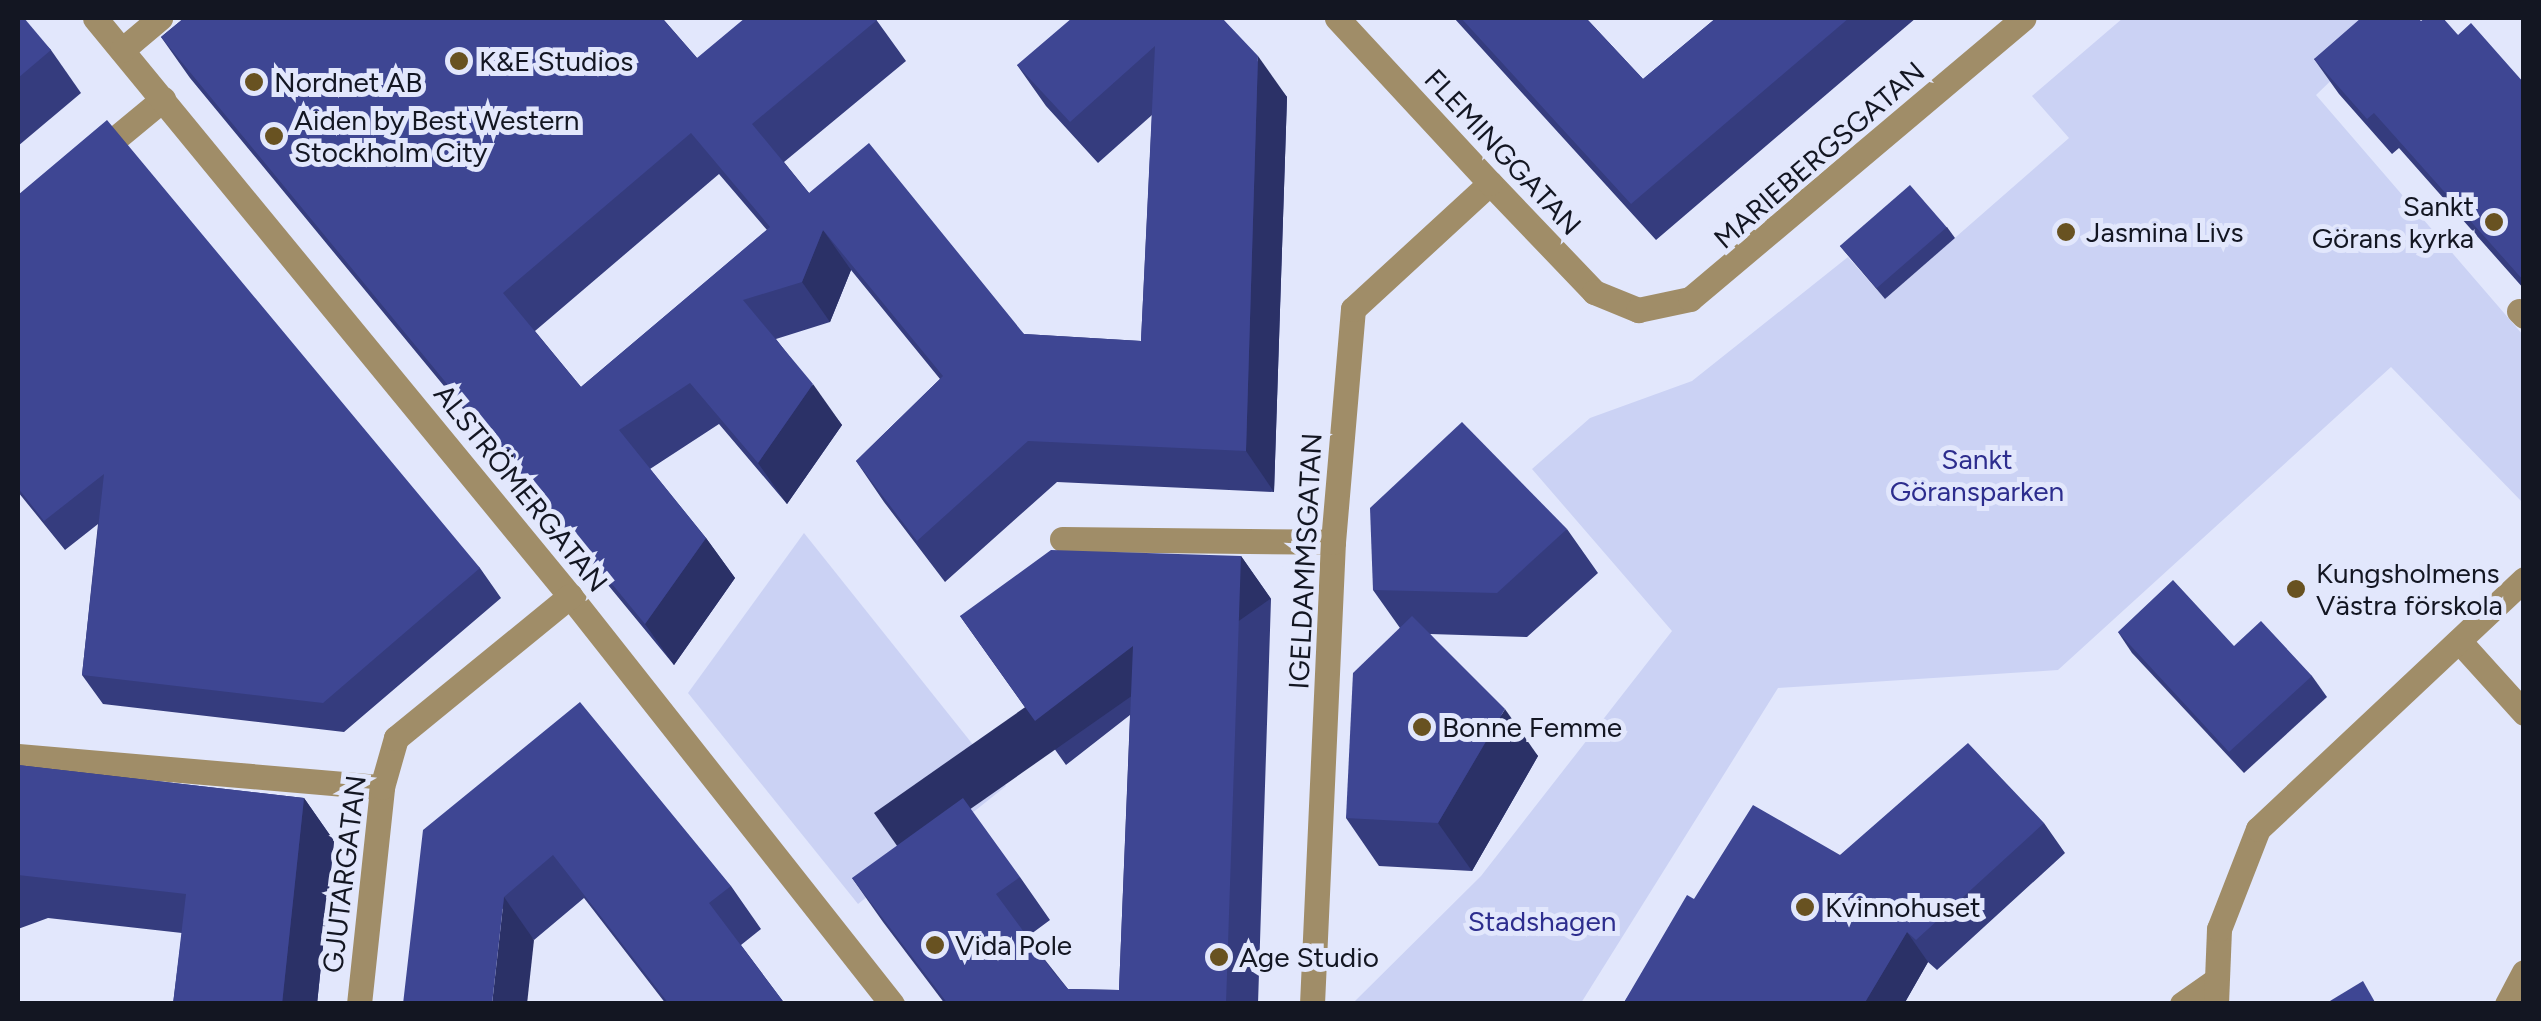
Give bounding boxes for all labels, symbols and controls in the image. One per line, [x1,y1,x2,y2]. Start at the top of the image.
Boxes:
place label: K&E Studios [479,44,633,78]
marker: K&E Studios [448,50,470,72]
street label: MARIEBERGSGATAN [1707,54,1931,256]
street label: FLEMINGGATAN [1418,62,1588,242]
place label: Nordnet AB [274,65,422,99]
marker: Nordnet AB [243,71,265,93]
place label: Aiden by Best Western Stockholm City [294,103,579,169]
marker: Aiden by Best Western Stockholm City [263,125,285,147]
place label: Sankt Görans kyrka [2312,189,2474,255]
marker: Sankt Görans kyrka [2483,211,2505,233]
place label: Jasmina Livs [2086,215,2244,249]
marker: Jasmina Livs [2055,221,2077,243]
street label: ALSTRÖMERGATAN [427,378,615,598]
street label: IGELDAMMSGATAN [1282,432,1328,690]
park label: Sankt Göransparken [1890,442,2064,508]
place label: Kungsholmens Västra förskola [2316,556,2503,622]
marker: Kungsholmens Västra förskola [2285,578,2307,600]
place label: Bonne Femme [1442,710,1622,744]
marker: Bonne Femme [1411,716,1433,738]
street label: GJUTARGATAN [315,773,373,975]
place label: Kvinnohuset [1825,890,1981,924]
marker: Kvinnohuset [1794,896,1816,918]
park label: Stadshagen [1468,904,1616,938]
place label: Vida Pole [955,928,1072,962]
marker: Vida Pole [924,934,946,956]
place label: Age Studio [1239,940,1379,974]
marker: Age Studio [1208,946,1230,968]

